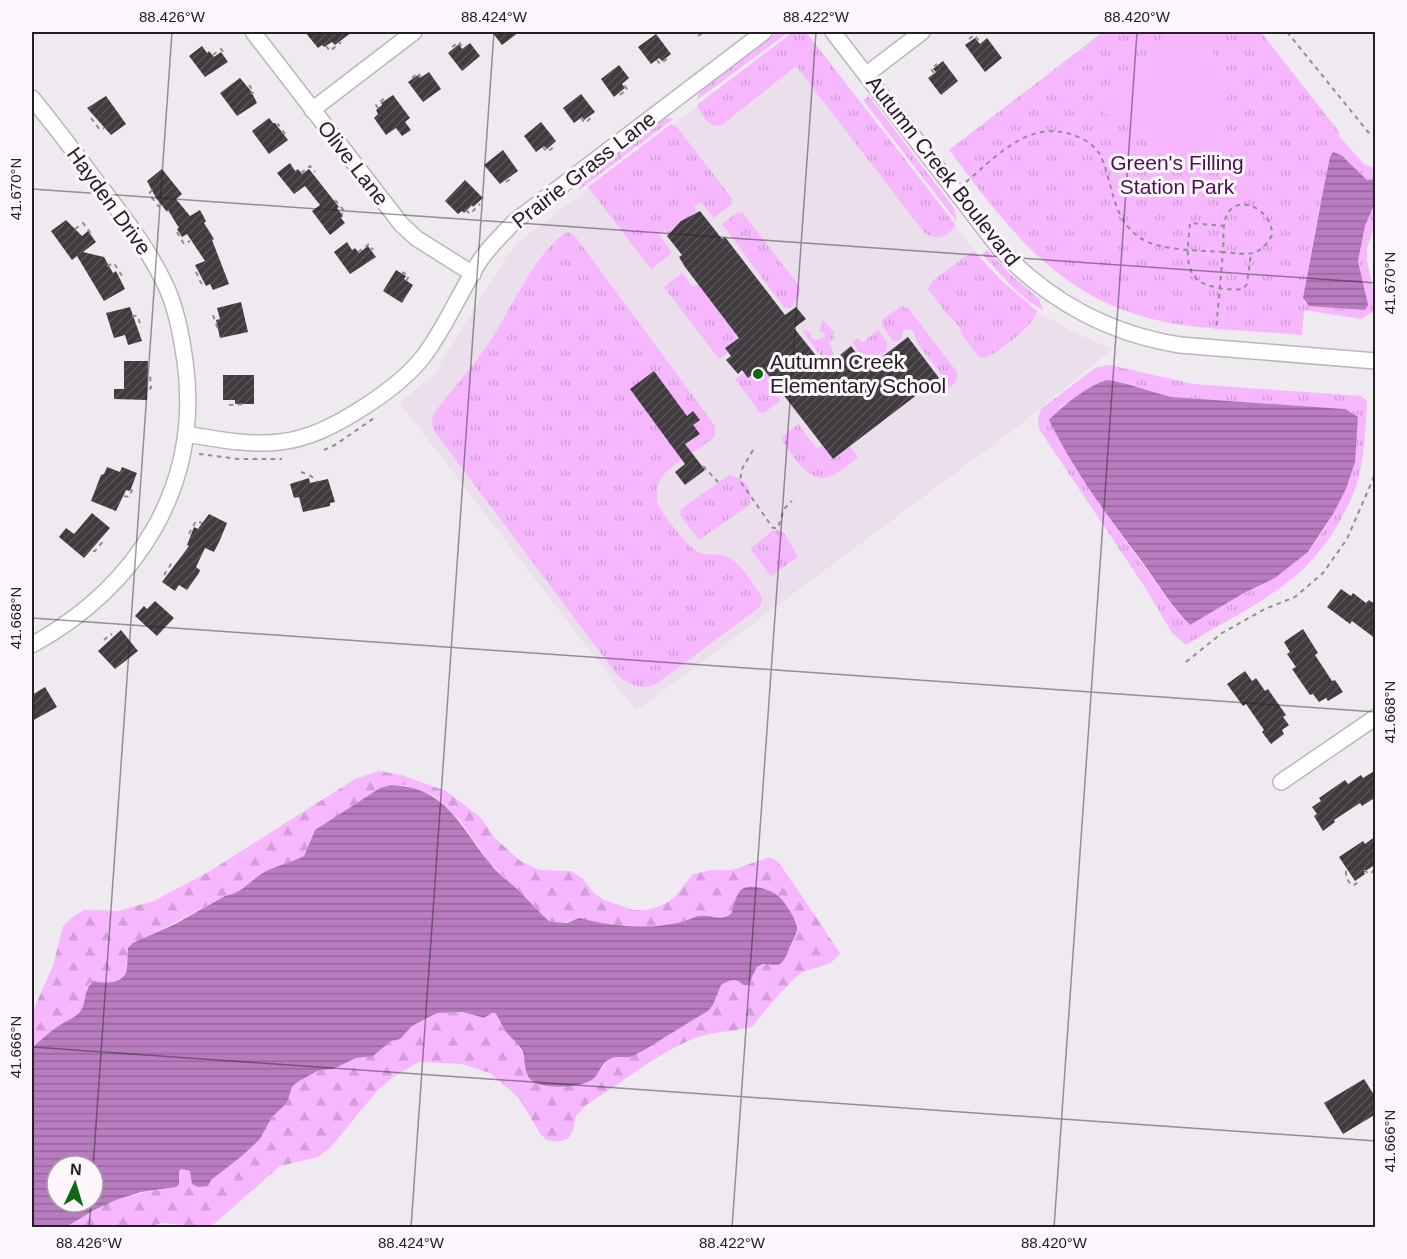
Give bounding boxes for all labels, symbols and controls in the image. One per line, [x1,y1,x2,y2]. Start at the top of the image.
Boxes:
text: 88.426°W [139,8,206,25]
text: 88.424°W [461,8,528,25]
text: 88.422°W [783,8,850,25]
text: 88.420°W [1104,8,1171,25]
street label: Autumn Creek Boulevard [862,71,1025,270]
street label: Prairie Grass Lane [508,107,660,233]
street label: Olive Lane [313,116,393,209]
street label: Hayden Drive [63,142,156,259]
park label: Green's Filling Station Park [1110,151,1244,198]
text: 41.670°N [7,158,24,220]
text: 41.670°N [1381,252,1398,314]
place label: Autumn Creek Elementary School [770,350,946,397]
marker: Autumn Creek Elementary School [751,367,765,381]
text: 41.668°N [7,587,24,649]
text: 41.668°N [1381,681,1398,743]
text: 41.666°N [7,1016,24,1078]
text: 41.666°N [1381,1110,1398,1172]
north arrow [45,1154,105,1214]
text: N [70,1161,82,1178]
text: 88.426°W [56,1234,123,1251]
text: 88.424°W [378,1234,445,1251]
text: 88.422°W [699,1234,766,1251]
text: 88.420°W [1021,1234,1088,1251]

